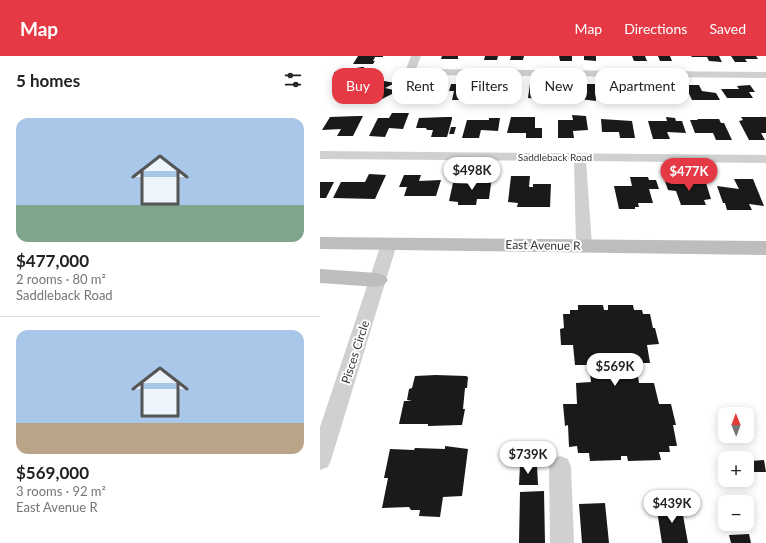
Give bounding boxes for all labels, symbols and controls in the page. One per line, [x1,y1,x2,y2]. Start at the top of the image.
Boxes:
text: Map [20,17,58,40]
text: Map [575,20,602,37]
text: Directions [624,20,687,37]
text: Saved [709,20,746,37]
chip: Buy [332,68,384,104]
chip: Rent [392,68,448,104]
chip: Filters [456,68,522,104]
chip: New [530,68,587,104]
chip: Apartment [595,68,689,104]
icon: filters [282,69,304,91]
text: 5 homes [16,70,80,91]
icon: home [124,144,196,216]
street label: Saddleback Road [518,151,592,163]
pin: $498K [444,157,500,191]
pin: $477K [661,158,717,192]
text: $498K [452,162,492,178]
text: $477K [669,163,709,179]
street label: East Avenue R [505,237,581,253]
text: $477,000 [16,250,89,271]
text: 2 rooms · 80 m² [16,271,106,287]
text: Saddleback Road [16,287,113,303]
street label: Pisces Circle [338,319,372,385]
pin: $569K [587,353,643,387]
icon: home [124,356,196,428]
text: $569K [595,358,635,374]
north arrow [718,407,754,443]
map controls [718,407,754,531]
pin: $739K [500,441,556,475]
text: $739K [508,446,548,462]
button: + [718,451,754,487]
text: $569,000 [16,462,89,483]
text: 3 rooms · 92 m² [16,483,106,499]
pin: $439K [644,490,700,524]
text: $439K [652,495,692,511]
button: − [718,495,754,531]
text: East Avenue R [16,499,98,515]

